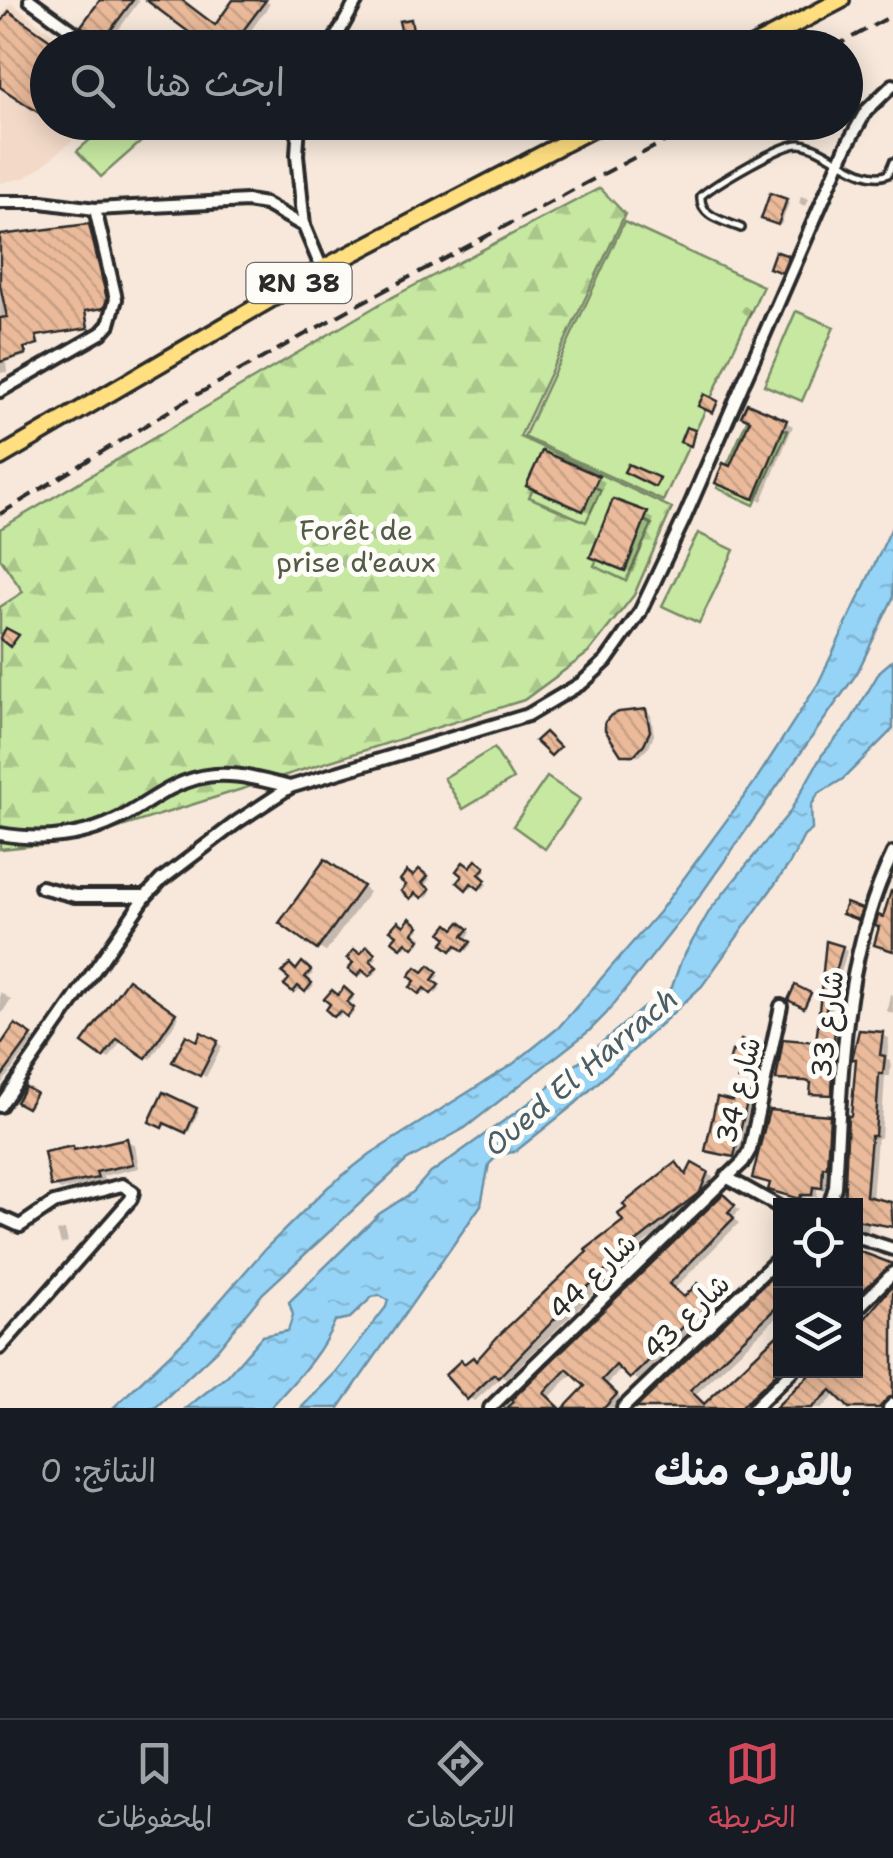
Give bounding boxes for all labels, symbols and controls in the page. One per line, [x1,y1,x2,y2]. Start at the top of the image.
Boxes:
search box [30,30,863,140]
text: ابحث هنا [145,57,285,108]
icon: search [65,58,120,113]
road number: RN 38 [246,263,352,303]
park label: Forêt de prise d'eaux [276,511,436,581]
street label: شارع 33 [802,968,853,1080]
water label: Oued El Harrach [475,978,687,1165]
street label: شارع 34 [706,1033,771,1147]
map controls [773,1198,863,1378]
button: locate [773,1198,863,1288]
street label: شارع 44 [540,1225,645,1328]
street label: شارع 43 [634,1265,739,1368]
button: layers [773,1288,863,1378]
text: بالقرب منك [654,1442,853,1498]
text: النتائج: 0 [40,1449,156,1492]
tab: المحفوظات [97,1736,212,1842]
tab: الاتجاهات [406,1736,515,1842]
tab: الخريطة [709,1736,796,1842]

